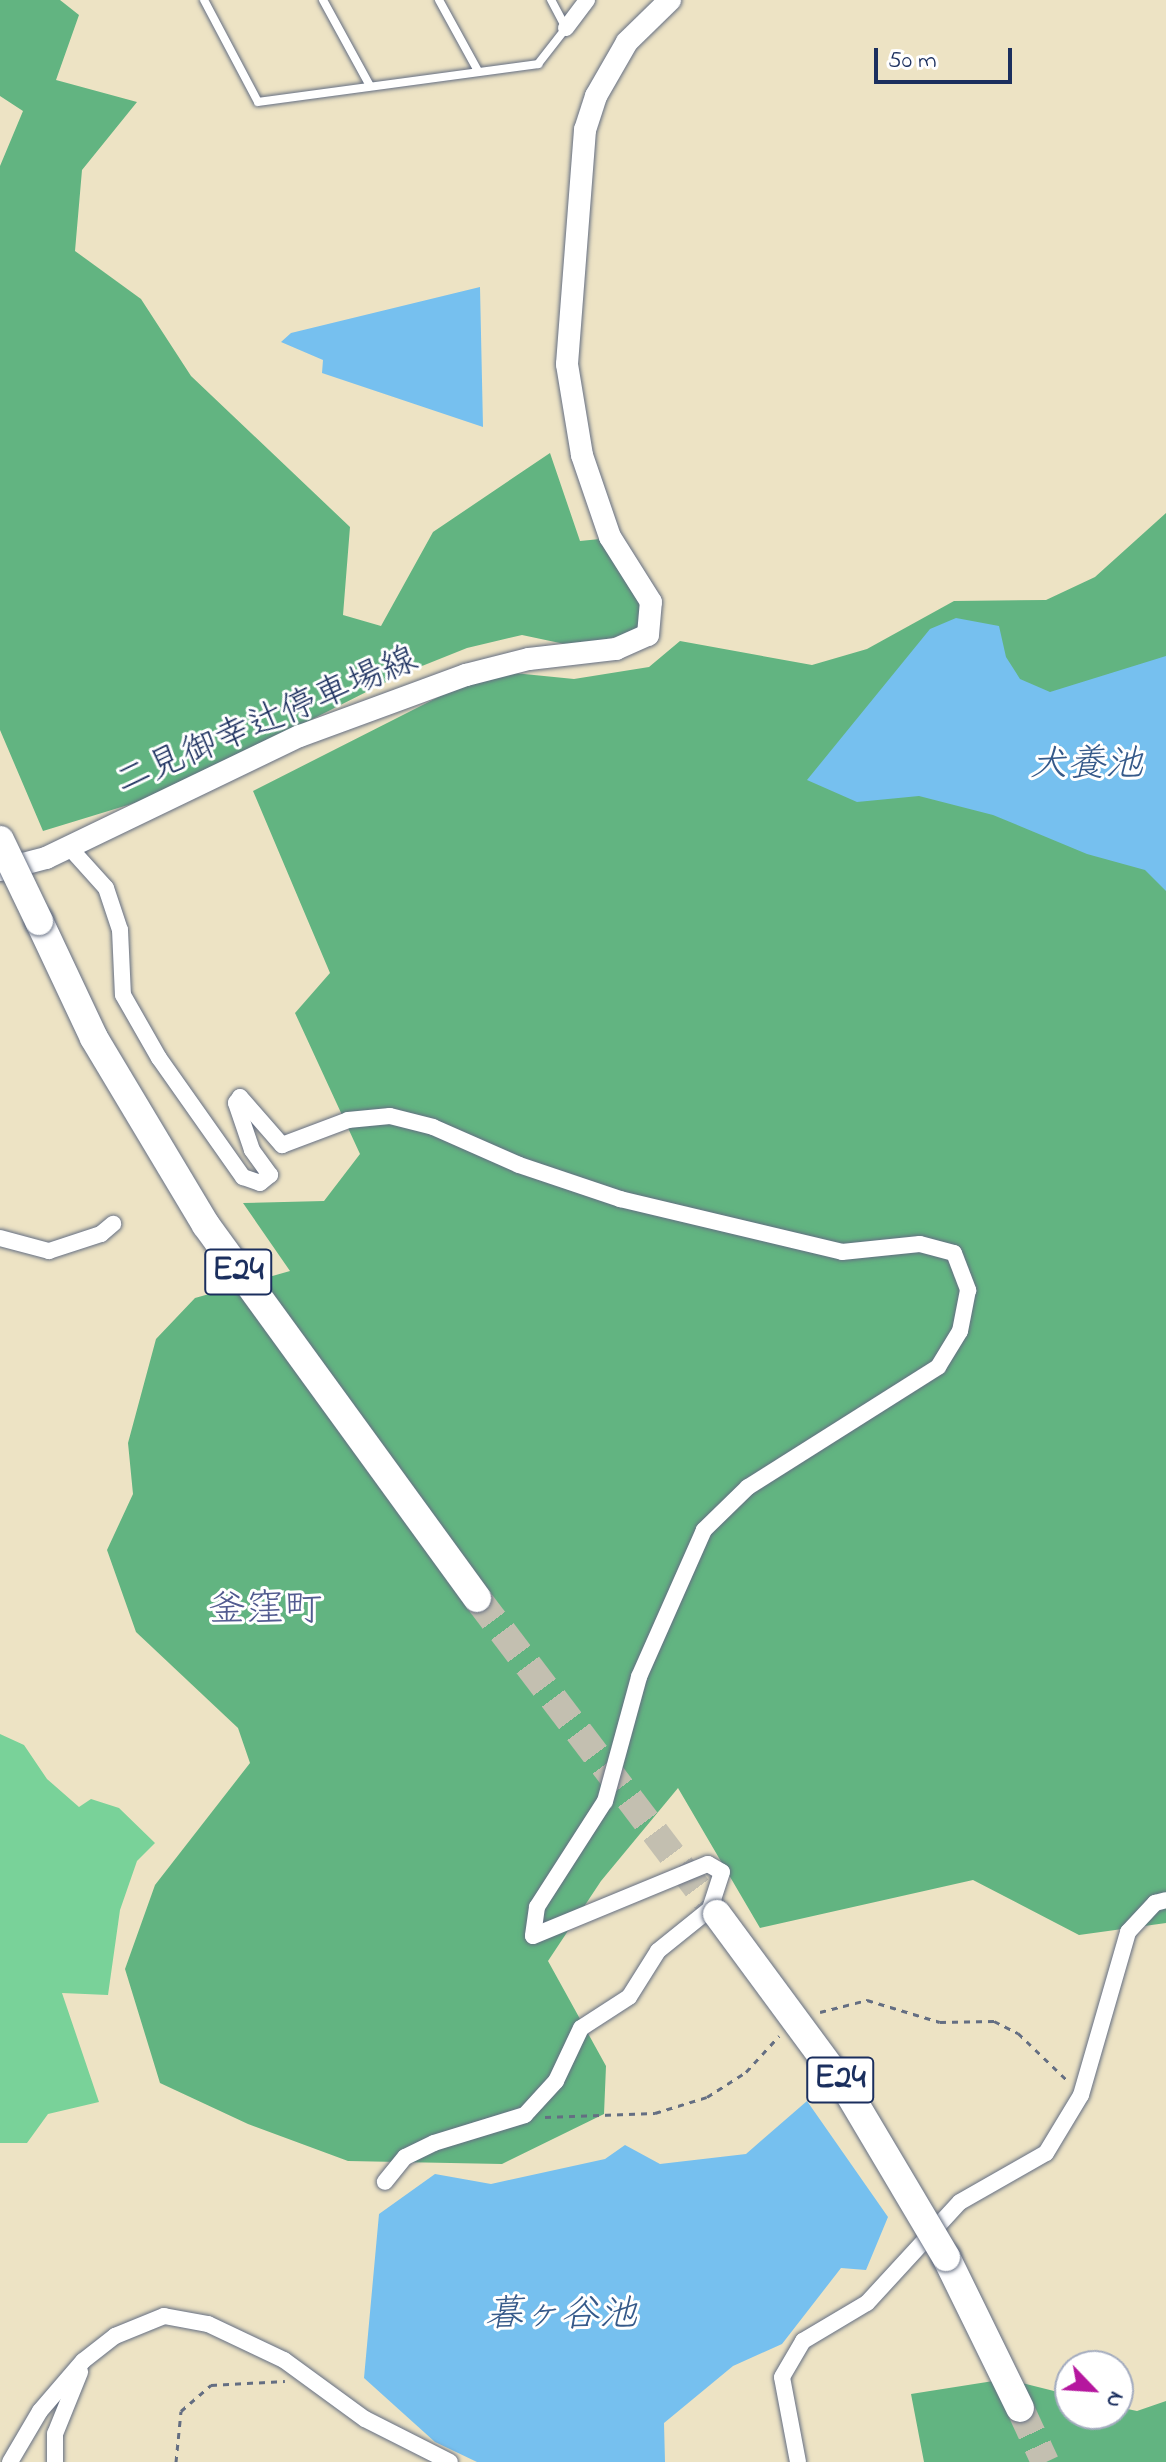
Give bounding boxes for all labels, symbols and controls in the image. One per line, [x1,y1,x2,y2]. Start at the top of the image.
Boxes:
scale bar [878,32,1016,82]
text: 50 m [888,44,937,79]
street label: 二見御幸辻停車場線 [109,639,425,805]
water label: 犬養池 [1029,744,1143,790]
road number: E24 [204,1242,272,1302]
district label: 釜窪町 [208,1589,322,1635]
road number: E24 [806,2050,874,2110]
water label: 暮ヶ谷池 [485,2294,637,2340]
north arrow [1054,2350,1134,2430]
text: N [1096,2386,1132,2413]

